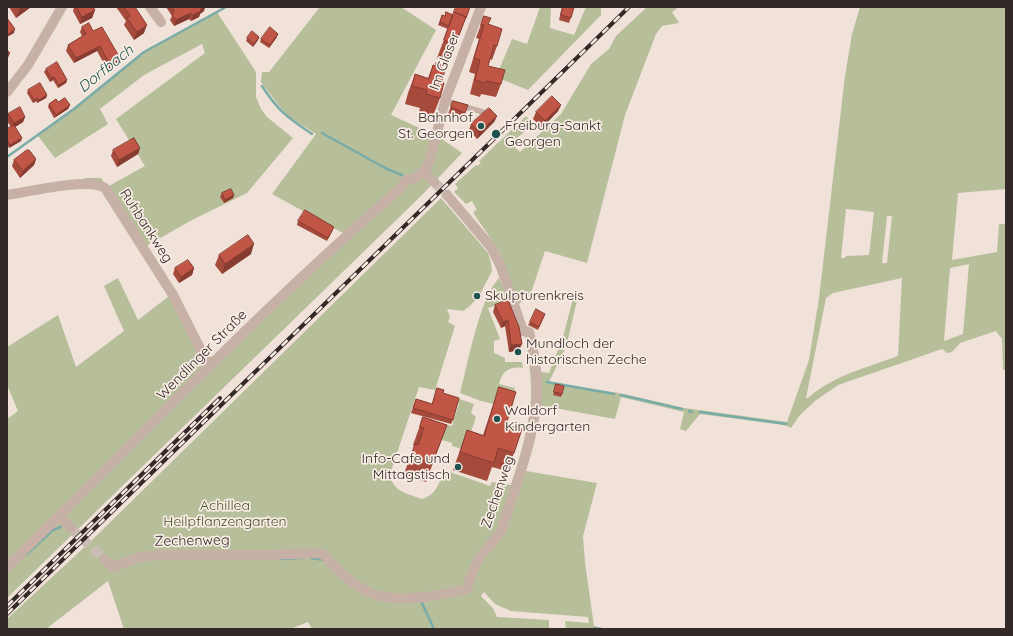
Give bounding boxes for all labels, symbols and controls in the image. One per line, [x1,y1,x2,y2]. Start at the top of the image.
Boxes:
street label: Im Glaser [426,29,464,93]
water label: Dorfbach [75,41,137,97]
place label: Bahnhof St. Georgen [398,110,473,142]
place label: Freiburg-Sankt Georgen [505,118,601,150]
marker: Bahnhof St. Georgen [476,121,486,131]
marker: Freiburg-Sankt Georgen [490,128,502,140]
street label: Ruhbankweg [116,186,176,266]
place label: Skulpturenkreis [485,288,584,304]
marker: Skulpturenkreis [472,291,482,301]
street label: Wendlinger Straße [153,306,251,404]
place label: Mundloch der historischen Zeche [526,336,647,368]
marker: Mundloch der historischen Zeche [513,347,523,357]
place label: Waldorf Kindergarten [505,403,590,436]
marker: Waldorf Kindergarten [492,414,502,424]
place label: Info-Cafe und Mittagstisch [362,451,450,484]
street label: Zechenweg [478,454,518,530]
marker: Info-Cafe und Mittagstisch [453,462,463,472]
park label: Achillea Heilpflanzengarten [163,498,287,530]
street label: Zechenweg [154,532,230,550]

